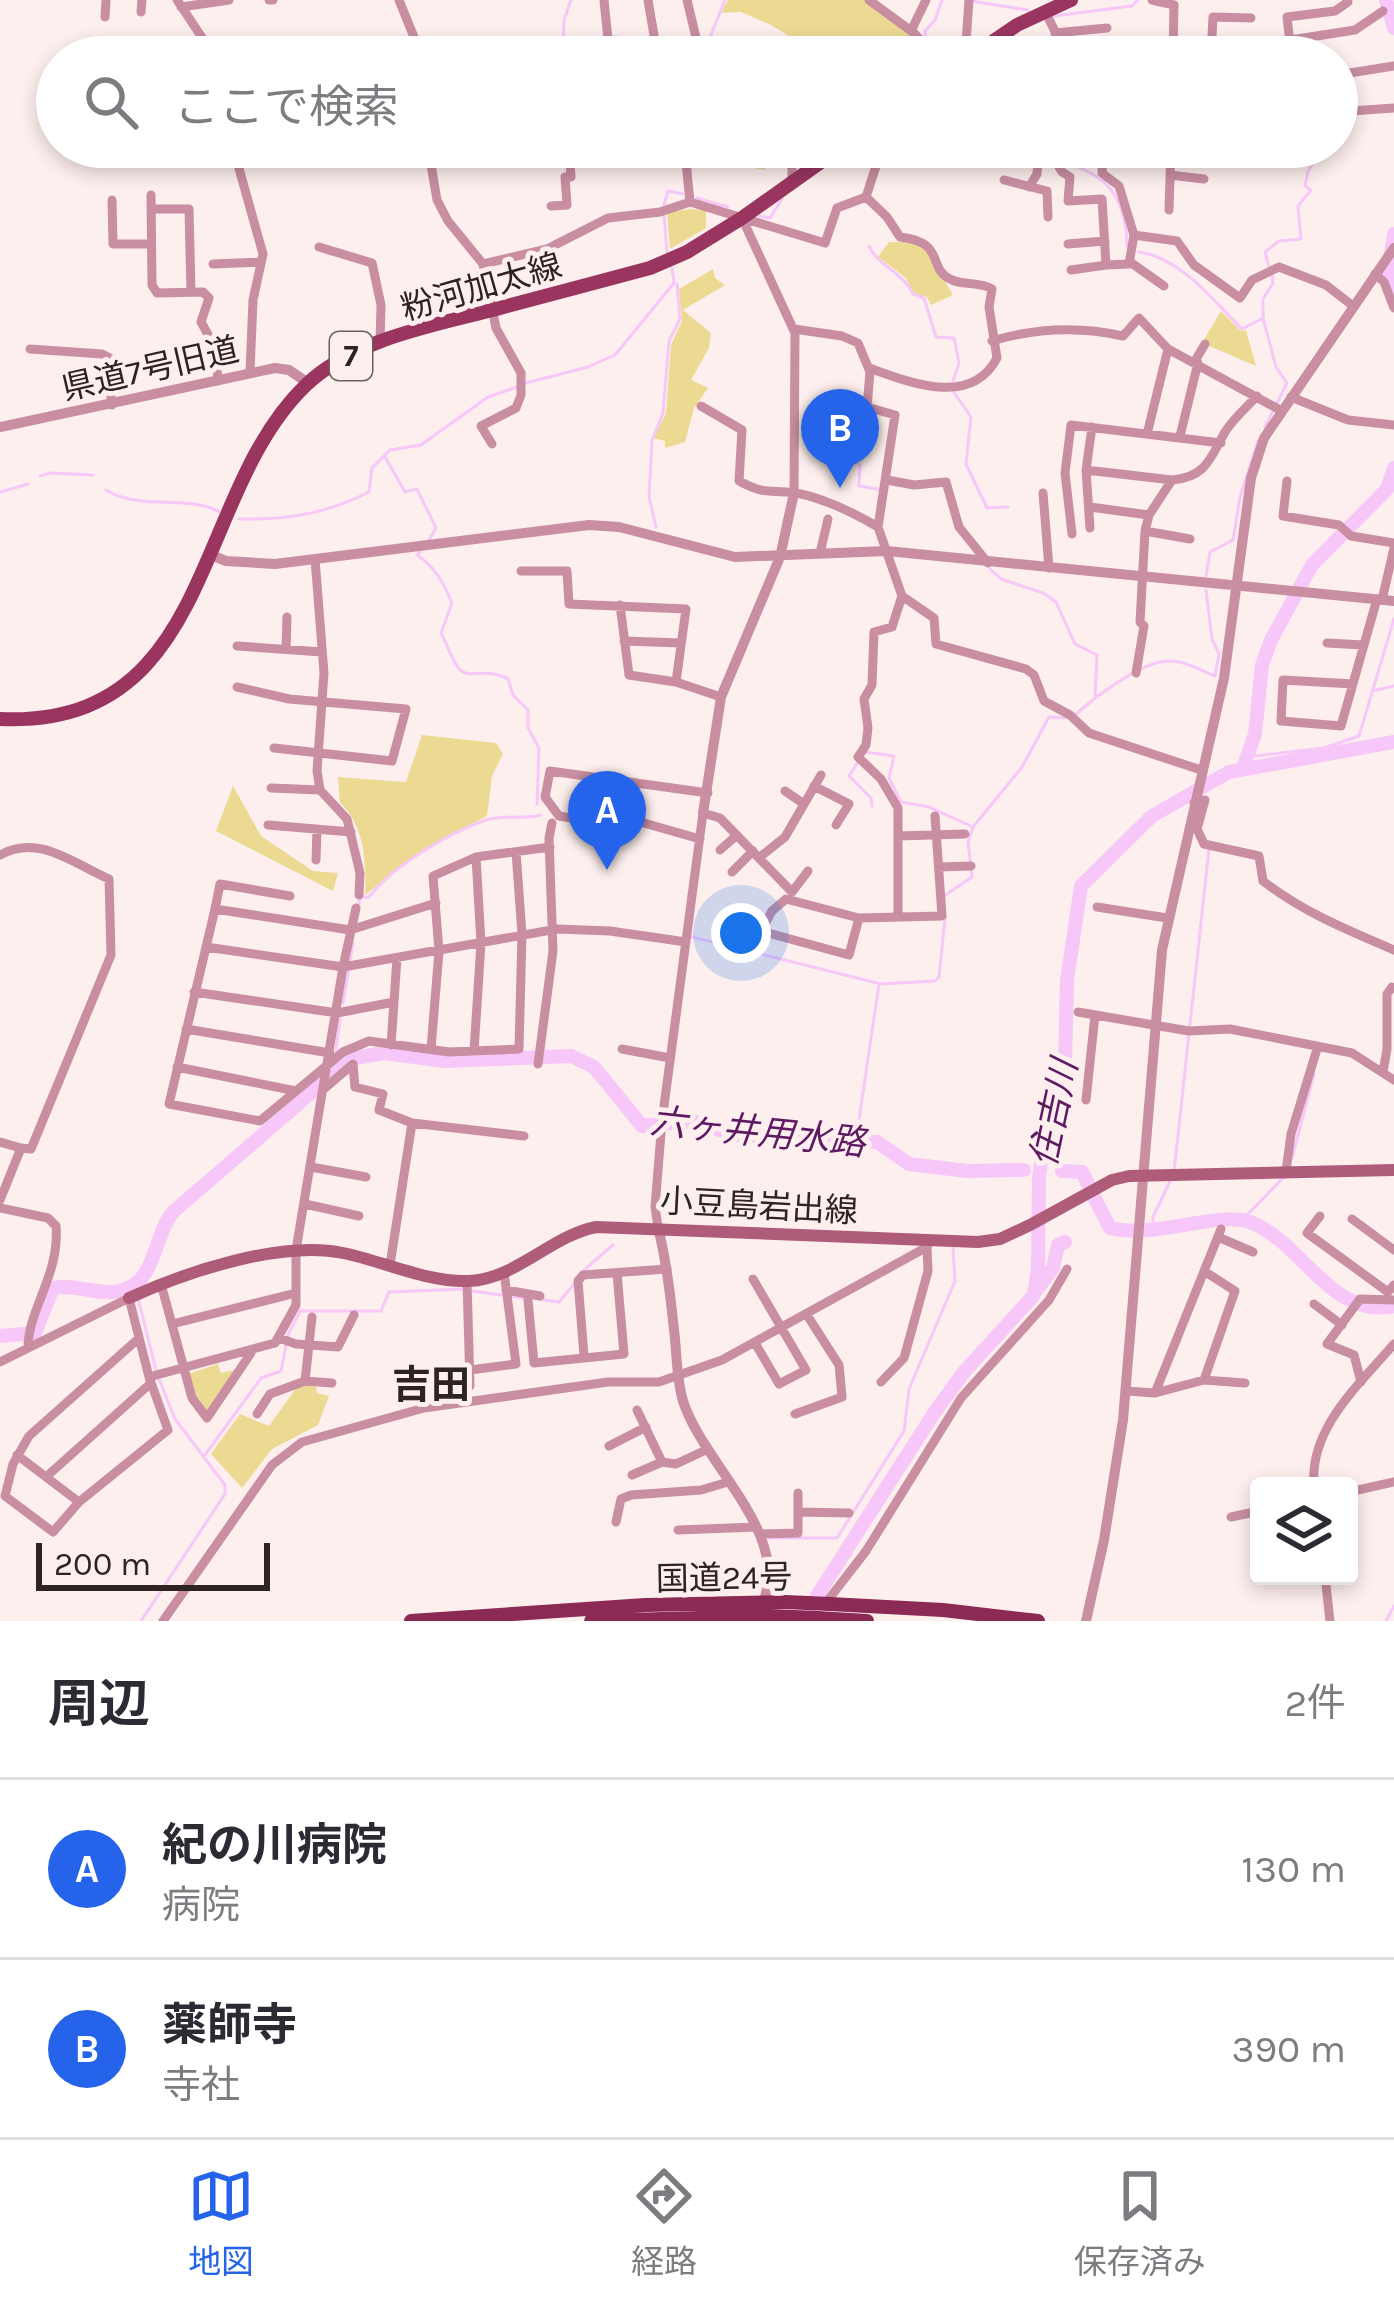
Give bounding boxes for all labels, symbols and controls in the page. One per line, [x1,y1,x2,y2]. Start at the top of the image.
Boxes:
search box [36,36,1358,168]
icon: search [78,69,144,135]
text: ここで検索 [174,81,399,133]
street label: 粉河加太線 [397,246,566,328]
street label: 県道7号旧道 [58,330,242,408]
road number: 7 [330,332,372,380]
pin: B [801,389,879,488]
pin: A [568,771,646,870]
your location [711,903,771,963]
water label: 住吉川 [1022,1052,1087,1170]
water label: 六ヶ井用水路 [648,1100,870,1164]
street label: 小豆島岩出線 [659,1182,859,1230]
district label: 吉田 [392,1362,470,1408]
map controls [1250,1477,1358,1585]
button: layers [1250,1477,1358,1585]
scale bar [36,1537,270,1590]
text: 200 m [54,1545,151,1583]
street label: 国道24号 [655,1558,793,1598]
text: 周辺 [48,1674,150,1734]
text: 2件 [1284,1680,1346,1726]
text: 紀の川病院 [162,1819,387,1871]
text: A [75,1846,99,1892]
text: 130 m [1241,1846,1346,1892]
text: 病院 [162,1882,240,1928]
text: 薬師寺 [162,1999,297,2051]
text: B [74,2026,100,2072]
text: 390 m [1231,2026,1346,2072]
text: 寺社 [162,2062,240,2108]
tab: 地図 [188,2163,254,2283]
tab: 経路 [631,2163,697,2283]
tab: 保存済み [1074,2163,1206,2283]

